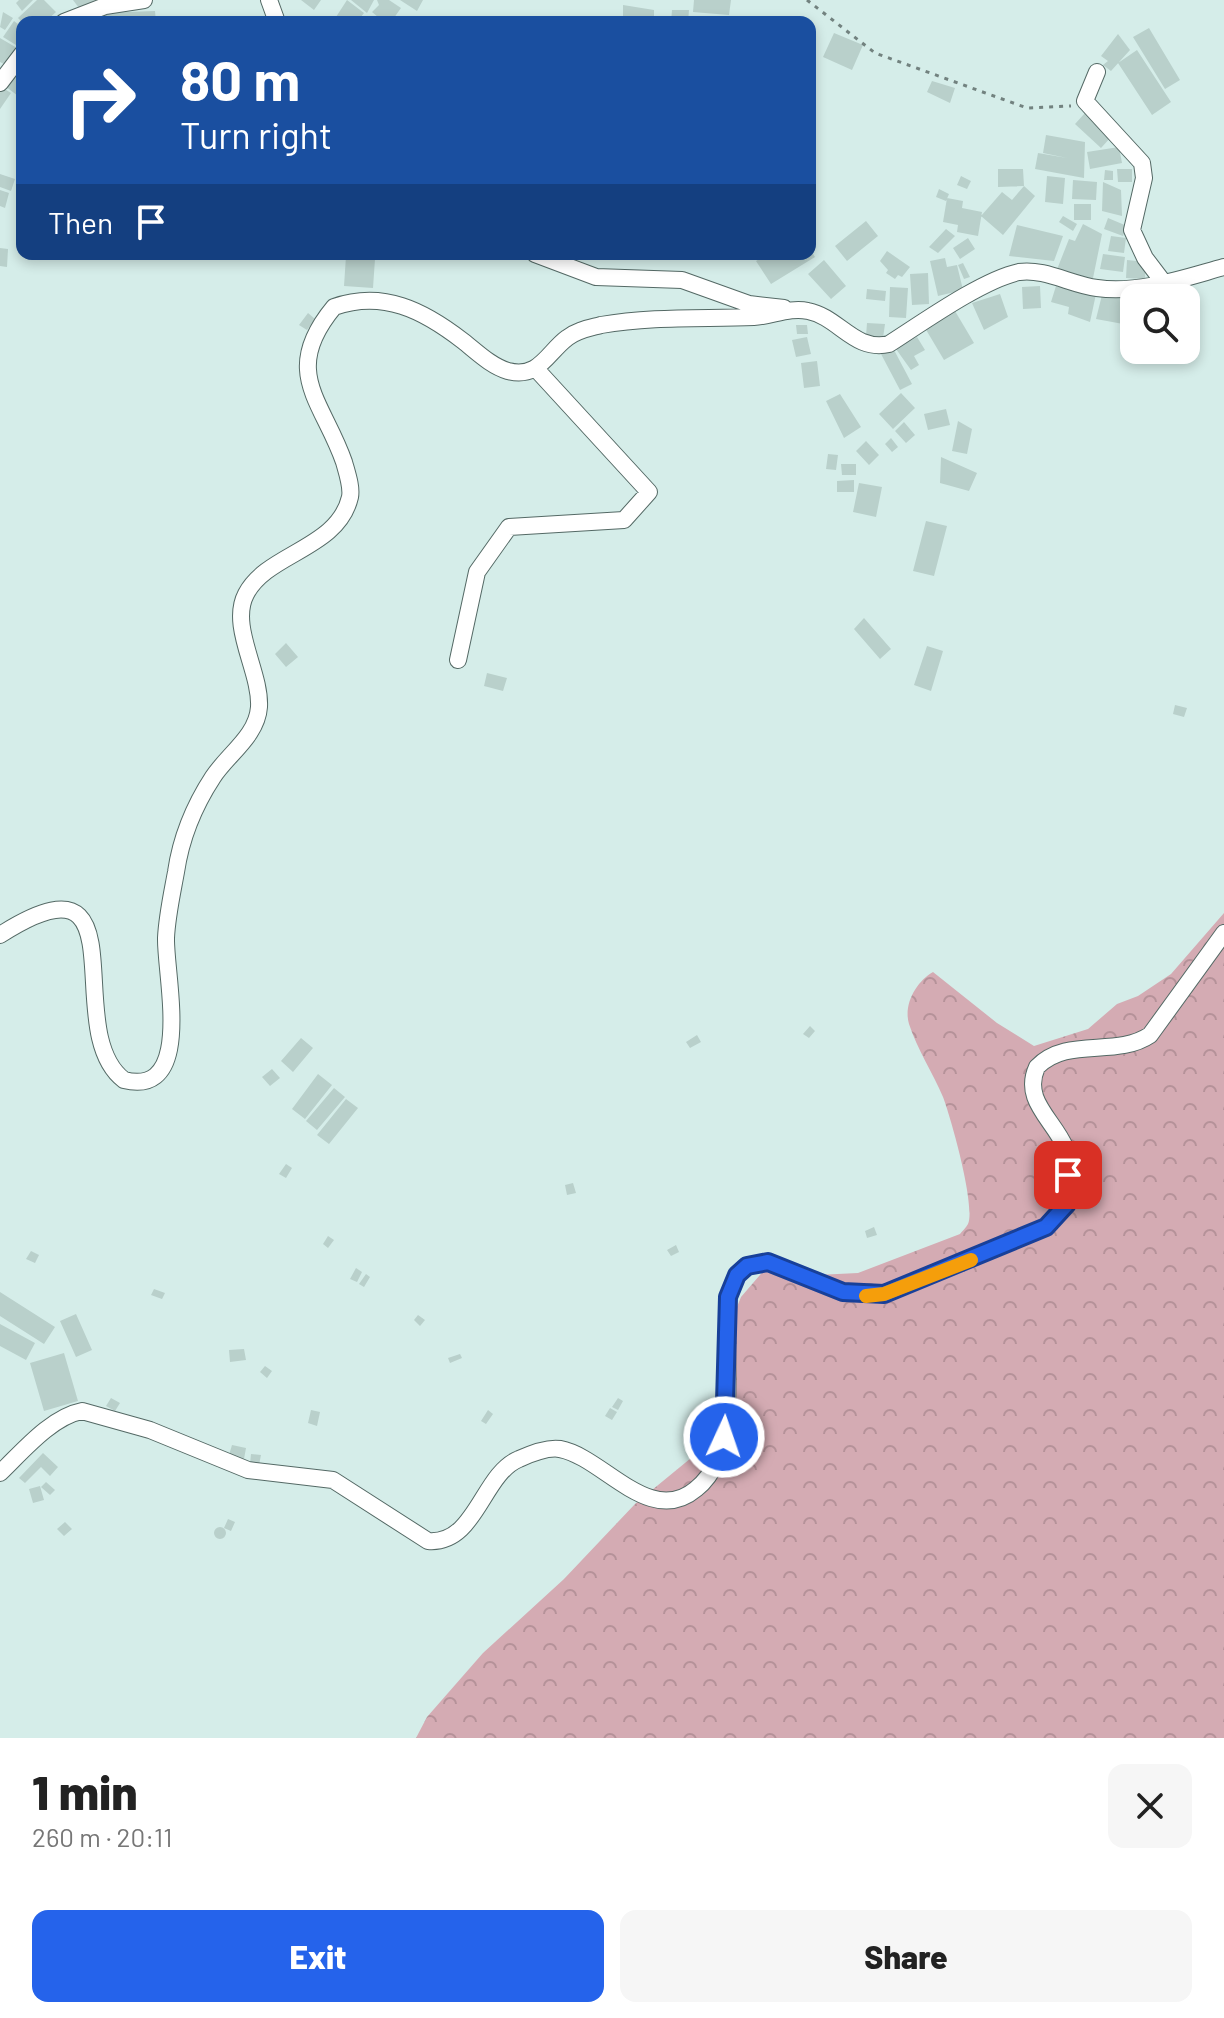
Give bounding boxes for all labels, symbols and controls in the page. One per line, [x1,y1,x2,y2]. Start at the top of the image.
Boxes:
text: 80 m [180,45,300,112]
icon: right [48,48,152,152]
text: Turn right [180,113,332,156]
icon: arrive [129,200,173,244]
text: Then [48,204,113,240]
map controls [1120,284,1200,364]
button: search [1120,284,1200,364]
pin [1034,1141,1102,1209]
icon: arrive [1046,1153,1090,1197]
position arrow [682,1395,766,1479]
text: 1 min [32,1762,138,1820]
button: close [1108,1764,1192,1848]
text: 260 m · 20:11 [32,1821,172,1852]
button: Exit [32,1910,604,2002]
button: Share [620,1910,1192,2002]

